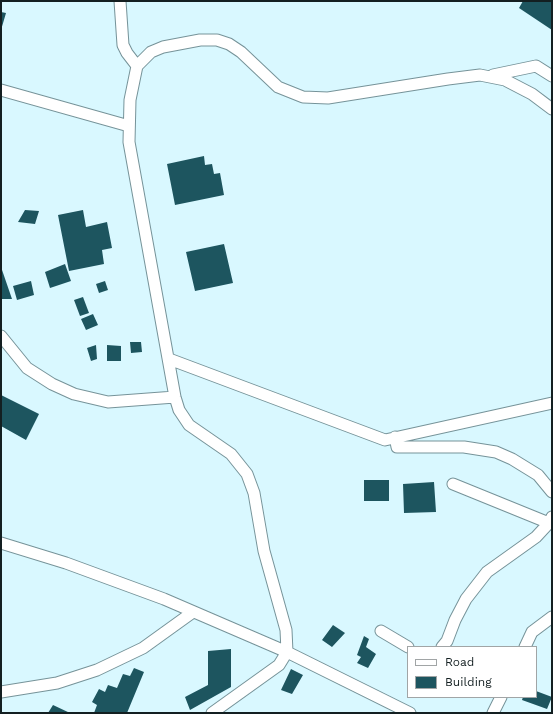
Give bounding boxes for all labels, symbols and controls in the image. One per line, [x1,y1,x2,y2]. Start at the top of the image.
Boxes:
legend [407,646,537,698]
text: Road [445,655,474,669]
text: Building [445,675,492,689]

